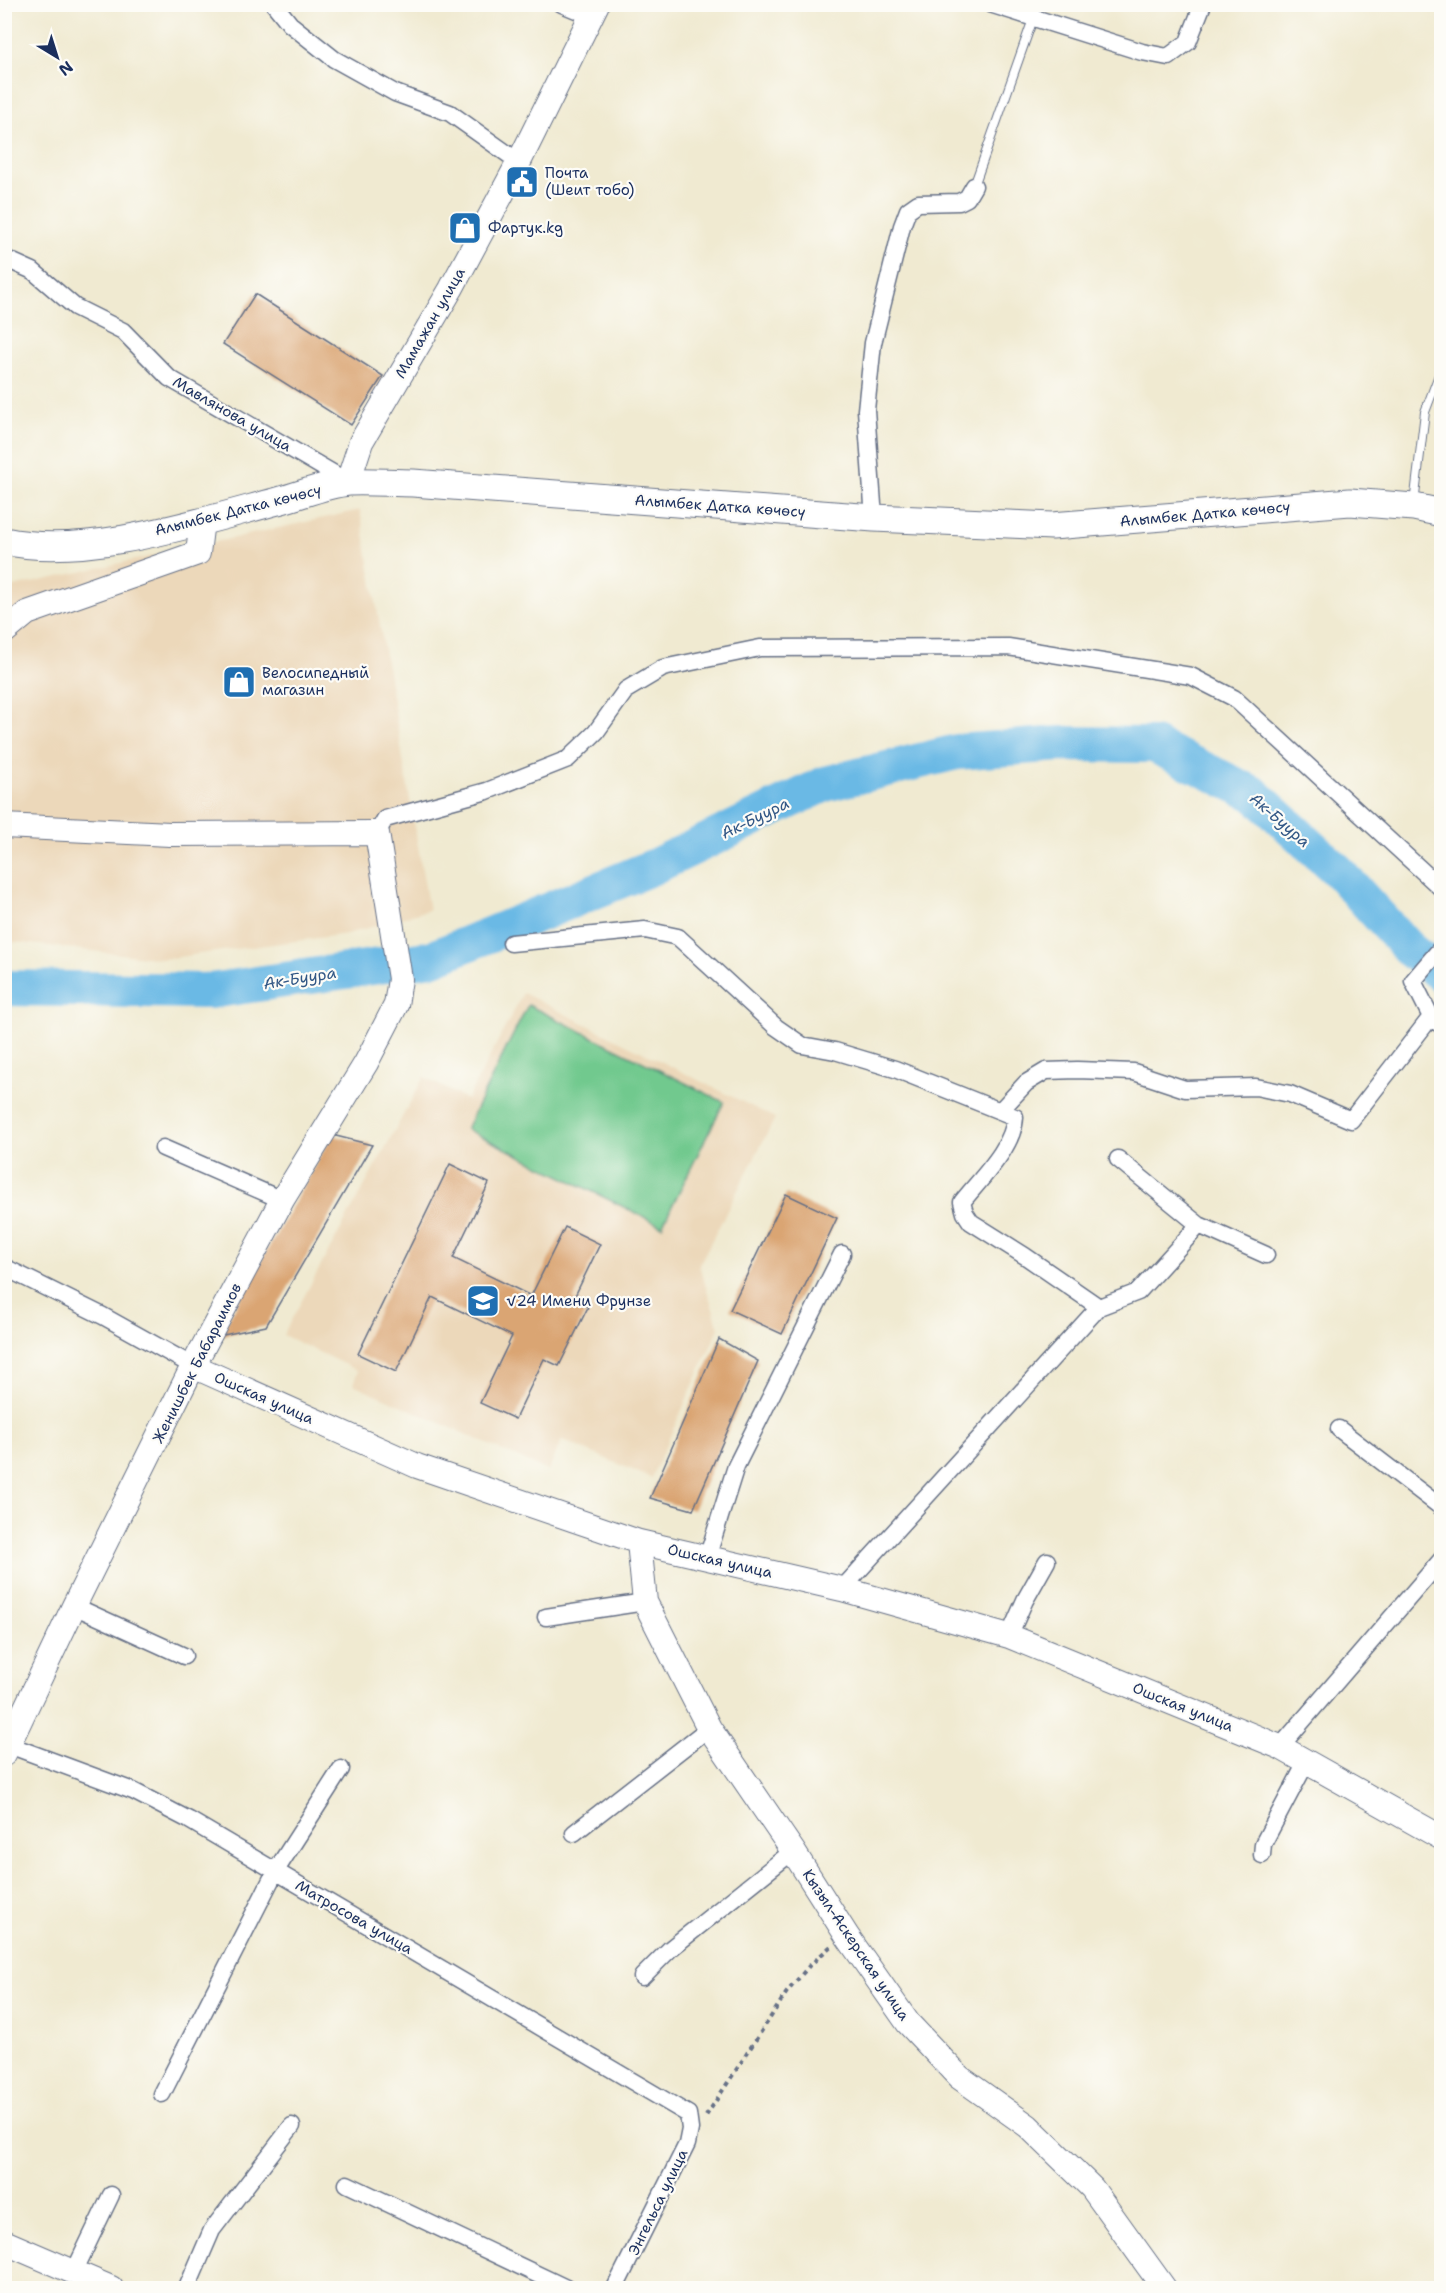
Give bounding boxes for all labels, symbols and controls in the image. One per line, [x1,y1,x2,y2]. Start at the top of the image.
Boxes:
north arrow [27,27,87,87]
text: N [54,56,77,81]
place label: Почта (Шеит тобо) [545,163,634,200]
public building icon: Почта (Шеит тобо) [504,164,540,200]
shop icon: Фартук.kg [447,210,483,246]
place label: Фартук.kg [488,218,563,238]
street label: Мамажан улица [390,263,470,382]
street label: Мавлянова улица [169,372,296,456]
street label: Алымбек Датка көчөсү [153,480,324,540]
street label: Алымбек Датка көчөсү [634,490,806,522]
street label: Алымбек Датка көчөсү [1119,497,1291,531]
place label: Велосипедный магазин [262,663,369,700]
shop icon: Велосипедный магазин [221,664,257,700]
water label: Ак-Буура [1245,788,1315,852]
water label: Ак-Буура [717,792,793,844]
water label: Ак-Буура [262,962,338,994]
street label: Женишбек Бабараимов [148,1279,246,1446]
school or university icon: √24 Имени Фрунзе [465,1283,501,1319]
place label: √24 Имени Фрунзе [506,1291,651,1311]
street label: Ошская улица [211,1367,318,1429]
street label: Ошская улица [666,1539,775,1583]
street label: Ошская улица [1130,1678,1237,1737]
street label: Кызыл-Аскерская улица [798,1865,915,2025]
street label: Матросова улица [292,1875,417,1959]
street label: Энгельса улица [624,2145,693,2258]

